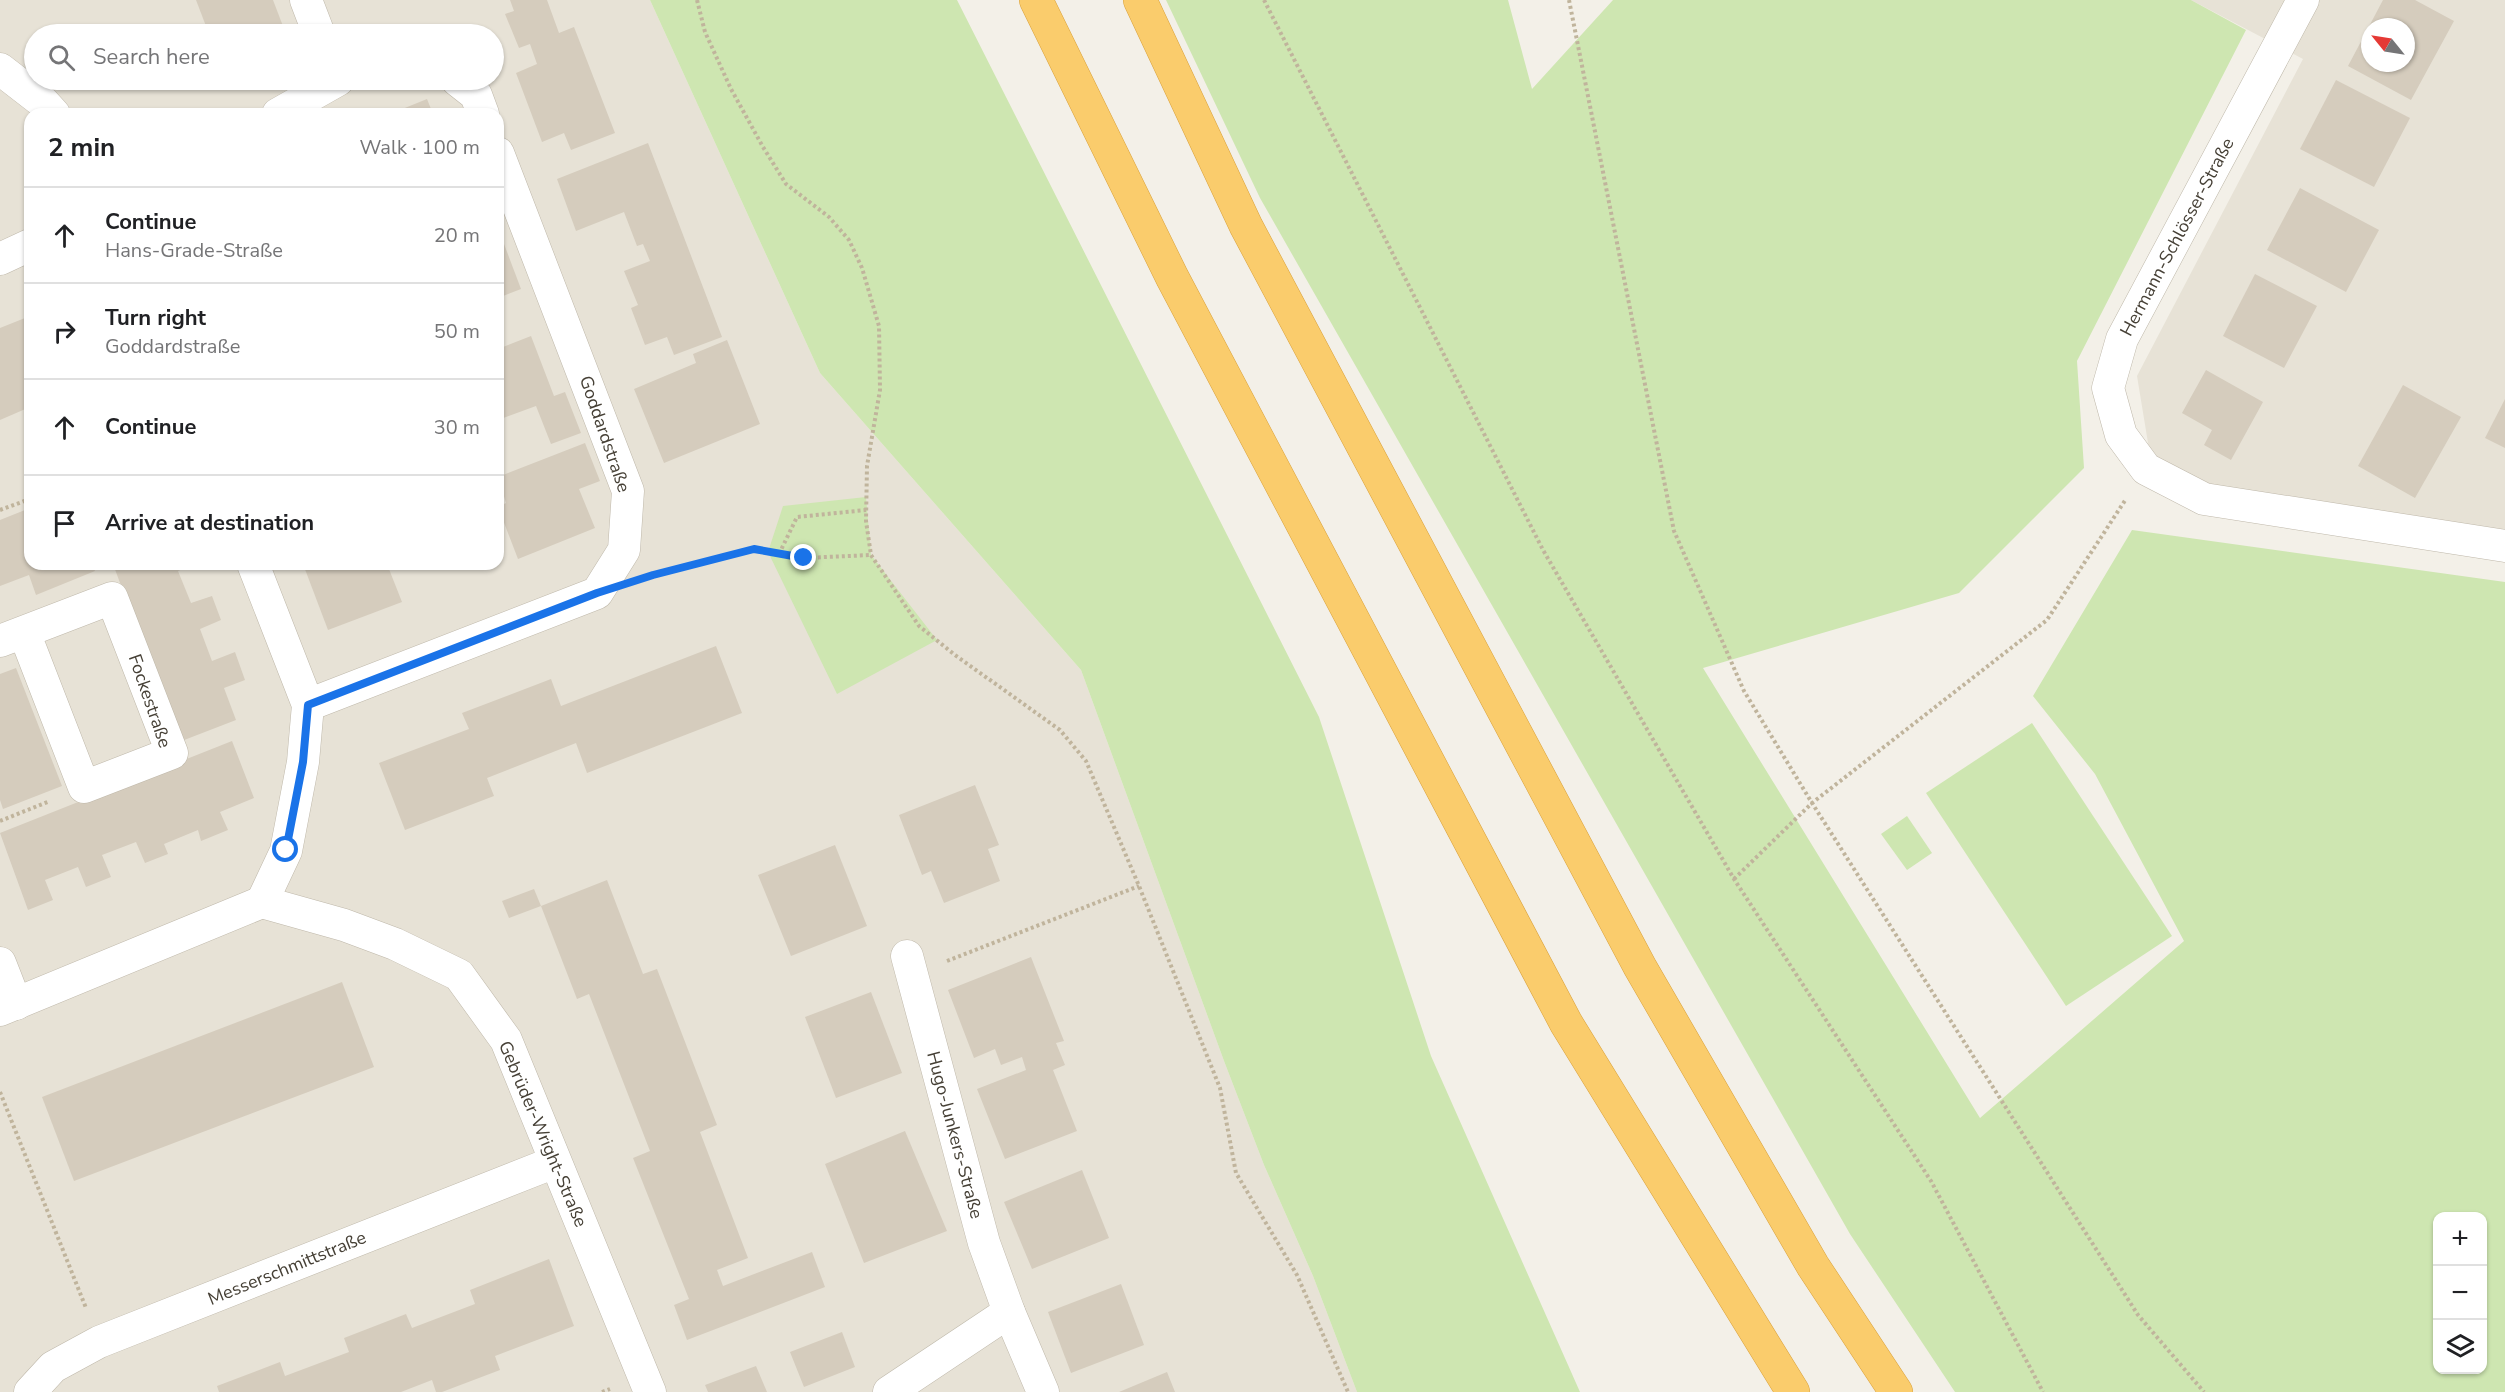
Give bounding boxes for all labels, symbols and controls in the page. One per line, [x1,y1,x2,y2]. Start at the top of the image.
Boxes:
north arrow [2361,18,2415,72]
search box [24,24,504,90]
icon: search [45,41,78,74]
text: Search here [93,42,210,72]
text: 2 min [48,130,115,165]
text: Walk · 100 m [360,134,480,161]
street label: Hermann-Schlösser-Straße [2114,134,2240,340]
text: Continue [105,207,196,237]
icon: ahead [48,219,81,252]
text: 20 m [434,222,480,249]
text: Hans-Grade-Straße [105,237,283,264]
text: Turn right [105,303,206,333]
icon: right [48,315,81,348]
text: 50 m [434,318,480,345]
text: Goddardstraße [105,333,240,360]
street label: Goddardstraße [574,372,636,496]
icon: ahead [48,411,81,444]
text: Continue [105,412,196,442]
text: 30 m [434,414,480,441]
icon: arrive [48,507,81,540]
text: Arrive at destination [105,508,314,538]
route end [790,544,816,570]
street label: Fockestraße [123,651,177,751]
route start [272,836,298,862]
street label: Gebrüder-Wright-Straße [493,1037,593,1231]
street label: Hugo-Junkers-Straße [921,1049,989,1221]
map controls [2433,1212,2487,1374]
button: + [2433,1212,2487,1266]
street label: Messerschmittstraße [204,1225,370,1311]
button: − [2433,1266,2487,1320]
button: layers [2433,1320,2487,1374]

